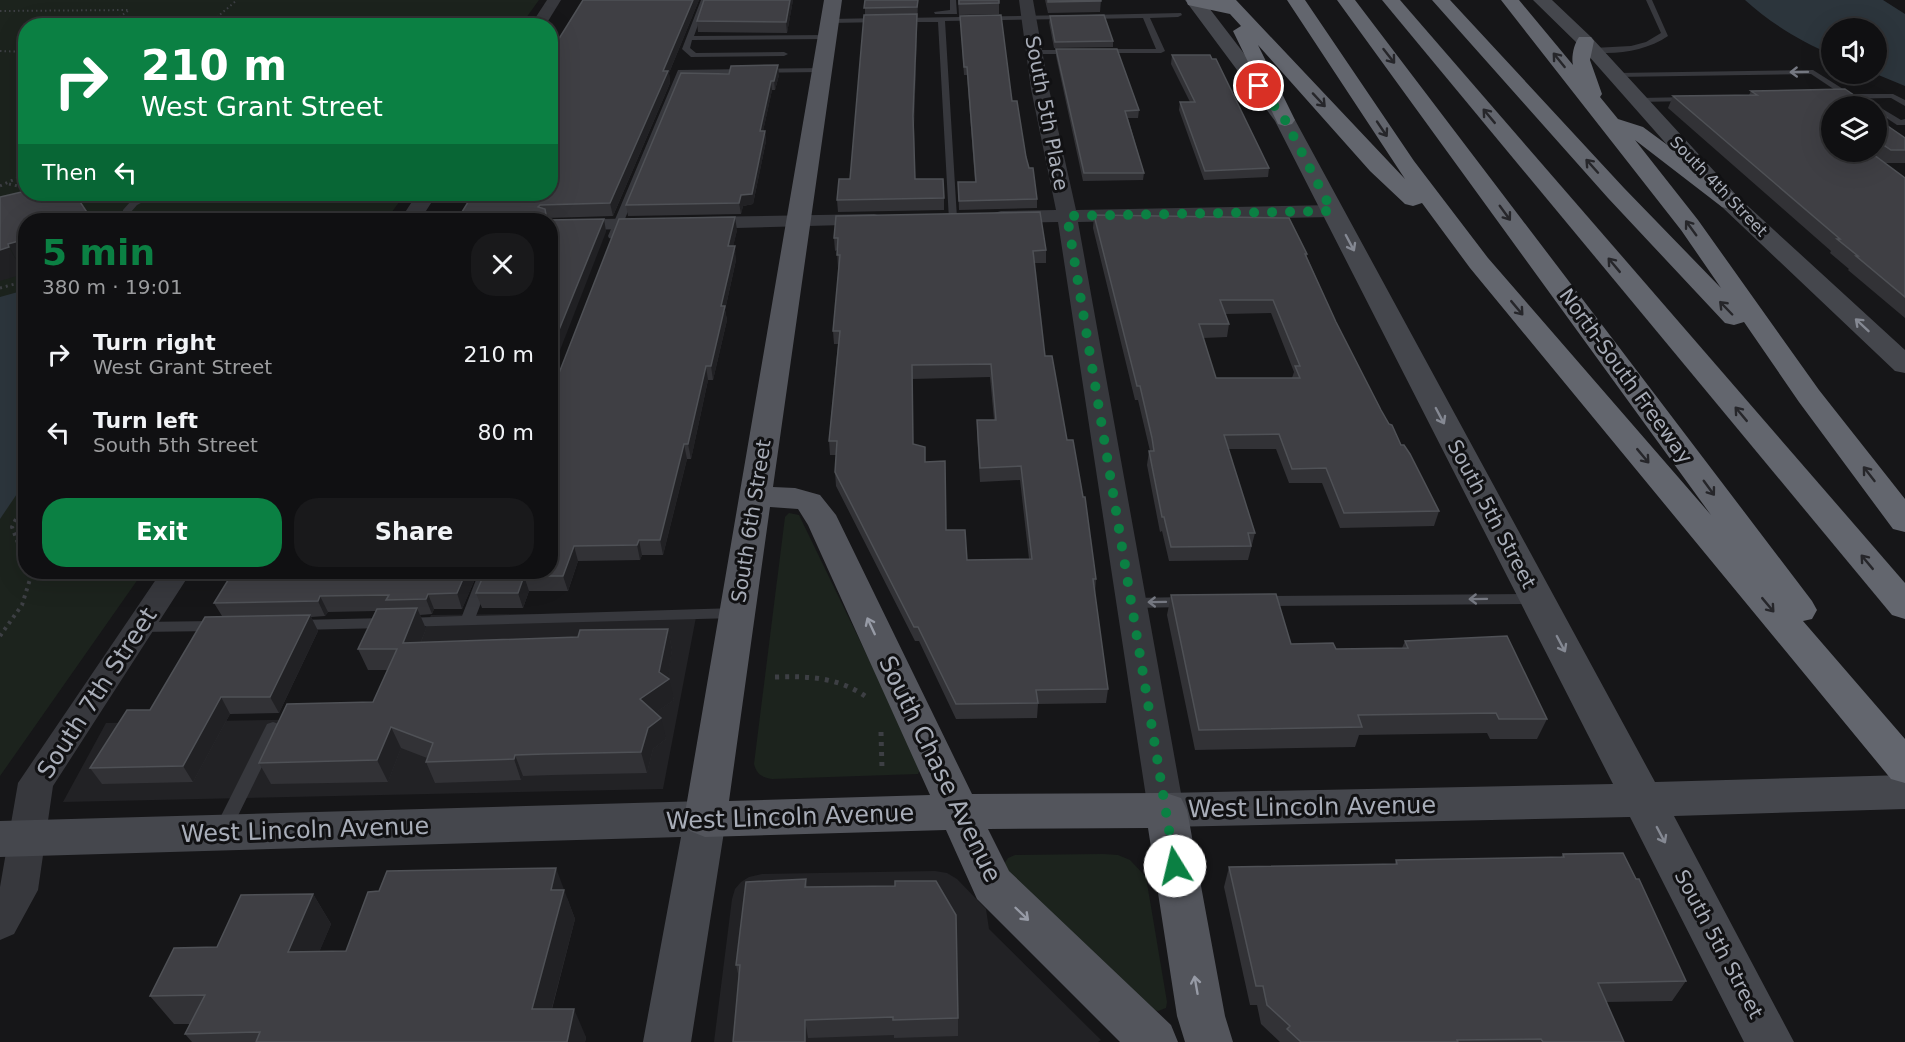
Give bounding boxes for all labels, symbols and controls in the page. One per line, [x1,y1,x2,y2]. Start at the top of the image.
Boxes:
map controls [1821,18,1887,162]
button: sound [1821,18,1887,84]
street label: South 5th Place [1020,34,1074,192]
text: 210 m [141,41,287,90]
icon: right [42,42,120,120]
one-way arrow [1382,48,1395,64]
one-way arrow [1552,52,1565,68]
pin [1233,60,1284,111]
one-way arrow [1789,66,1809,78]
icon: arrive [1242,69,1275,102]
text: West Grant Street [141,91,383,122]
one-way arrow [1312,92,1326,107]
button: layers [1821,96,1887,162]
one-way arrow [1482,108,1495,124]
one-way arrow [1376,120,1388,137]
street label: South 4th Street [1666,132,1771,240]
icon: left [109,156,142,189]
one-way arrow [1585,159,1599,174]
text: Then [42,160,97,185]
one-way arrow [1499,204,1512,220]
one-way arrow [1685,220,1698,236]
text: 5 min [42,232,155,273]
button: close [471,233,534,296]
one-way arrow [1345,234,1356,252]
one-way arrow [1607,258,1621,273]
text: 380 m · 19:01 [42,275,183,299]
street label: North-South Freeway [1554,284,1698,468]
one-way arrow [1510,300,1523,316]
one-way arrow [1718,301,1733,316]
one-way arrow [1855,318,1870,332]
text: Turn right [93,330,216,355]
icon: right [42,338,75,371]
text: 210 m [464,342,534,367]
text: West Grant Street [93,355,272,379]
one-way arrow [1734,406,1747,422]
one-way arrow [1435,407,1447,425]
text: Turn left [93,408,198,433]
icon: left [42,416,75,449]
text: 80 m [478,420,534,445]
text: South 5th Street [93,433,258,457]
street label: South 5th Street [1443,436,1541,593]
street label: South 6th Street [726,438,776,604]
one-way arrow [1636,448,1649,464]
one-way arrow [1863,467,1876,483]
one-way arrow [1702,479,1715,495]
button: Exit [42,498,282,567]
button: Share [294,498,534,567]
one-way arrow [1860,555,1874,570]
one-way arrow [1469,593,1489,605]
one-way arrow [1148,596,1168,608]
one-way arrow [1762,597,1775,613]
street label: South 7th Street [31,602,163,784]
one-way arrow [865,618,877,636]
one-way arrow [1555,635,1567,652]
street label: South Chase Avenue [873,651,1007,887]
street label: West Lincoln Avenue [1188,791,1436,823]
street label: West Lincoln Avenue [665,799,915,835]
street label: West Lincoln Avenue [180,812,430,848]
one-way arrow [1656,826,1668,844]
position arrow [1143,834,1207,898]
street label: South 5th Street [1670,866,1768,1023]
one-way arrow [1015,906,1030,921]
one-way arrow [1190,976,1201,995]

